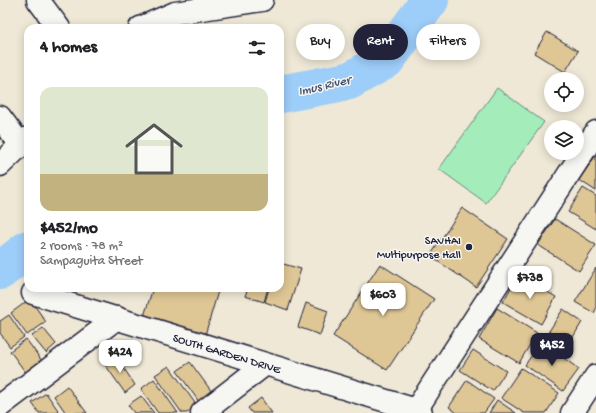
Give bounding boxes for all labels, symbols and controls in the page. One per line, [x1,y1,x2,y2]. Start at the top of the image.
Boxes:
chip: Buy [296,24,345,60]
chip: Rent [353,24,408,60]
chip: Filters [416,24,480,60]
icon: filters [246,37,268,59]
text: 4 homes [40,38,97,58]
map controls [544,72,584,160]
button: locate [544,72,584,112]
water label: Imus River [297,73,354,100]
icon: home [118,113,190,185]
button: layers [544,120,584,160]
text: $452/mo [40,219,98,239]
place label: SAVHAI Multipurpose Hall [377,235,461,263]
text: 2 rooms · 78 m² [40,239,123,254]
marker: SAVHAI Multipurpose Hall [464,242,474,252]
text: Sampaguita Street [40,254,143,269]
pin: $738 [506,266,554,300]
text: $738 [517,271,543,286]
pin: $603 [359,283,407,317]
text: $603 [370,288,396,303]
street label: SOUTH GARDEN DRIVE [171,332,283,378]
pin: $452 [528,333,576,367]
text: $452 [539,338,565,353]
pin: $424 [96,340,144,374]
text: $424 [108,345,132,360]

